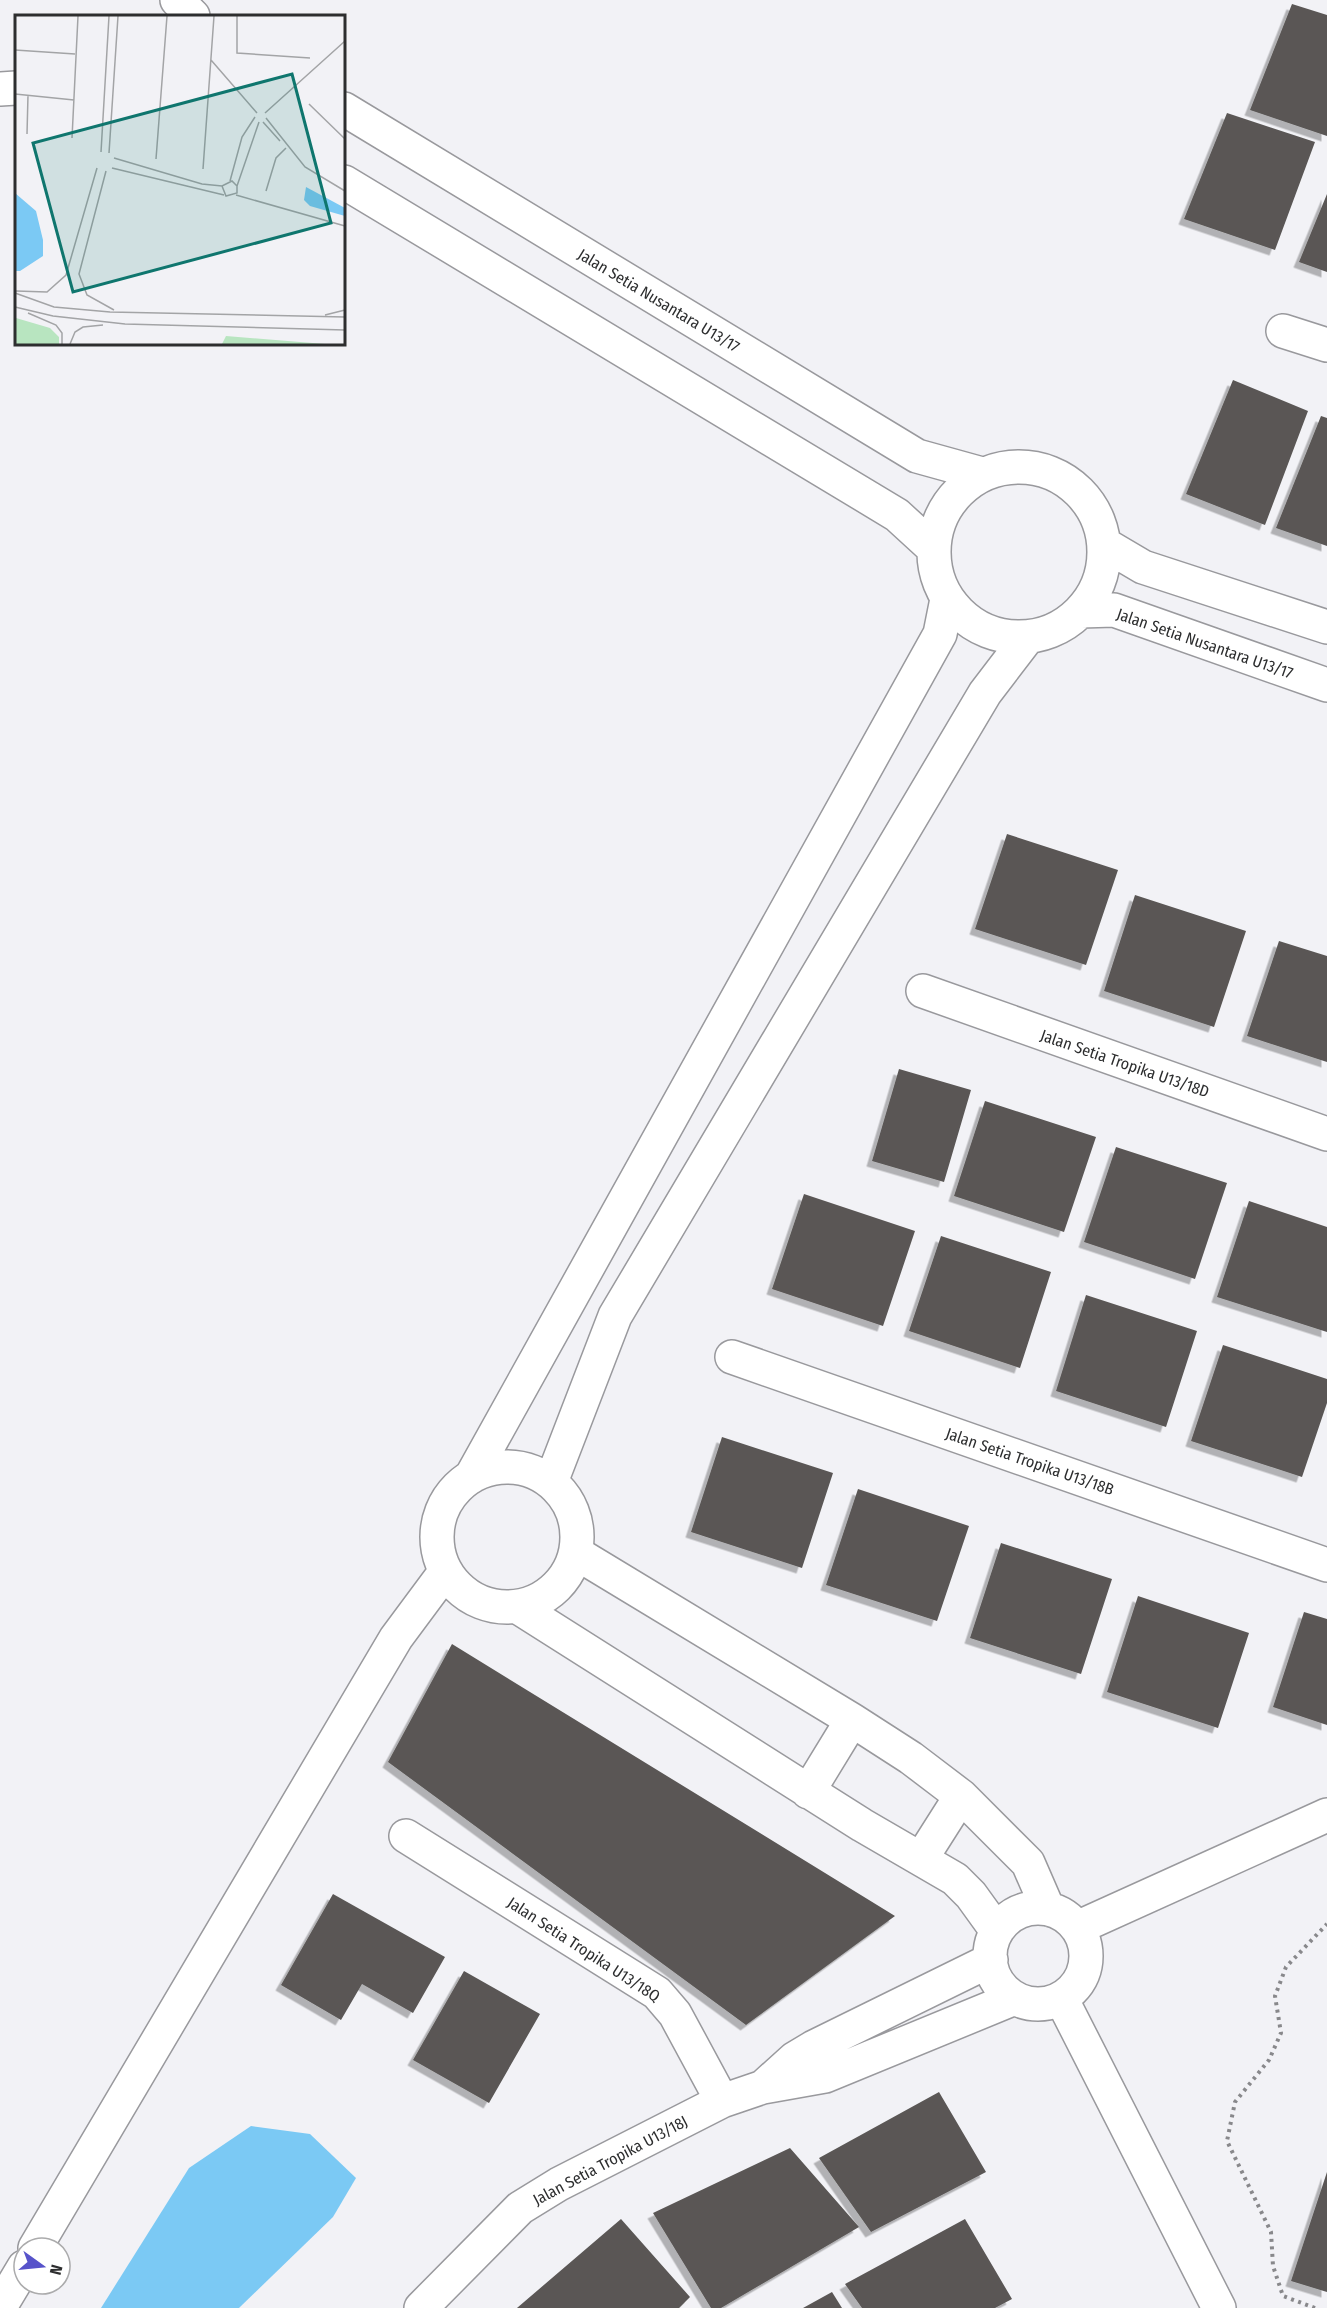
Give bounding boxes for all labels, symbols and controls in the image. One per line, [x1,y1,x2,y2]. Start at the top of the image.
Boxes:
inset map [15,15,345,345]
street label: Jalan Setia Nusantara U13/17 [574,245,744,357]
street label: Jalan Setia Nusantara U13/17 [1114,604,1296,683]
street label: Jalan Setia Tropika U13/18D [1038,1026,1212,1101]
street label: Jalan Setia Tropika U13/18B [943,1424,1117,1499]
street label: Jalan Setia Tropika U13/18Q [504,1893,664,2006]
street label: Jalan Setia Tropika U13/18J [530,2112,691,2209]
north arrow [12,2236,72,2296]
text: N [46,2263,66,2277]

